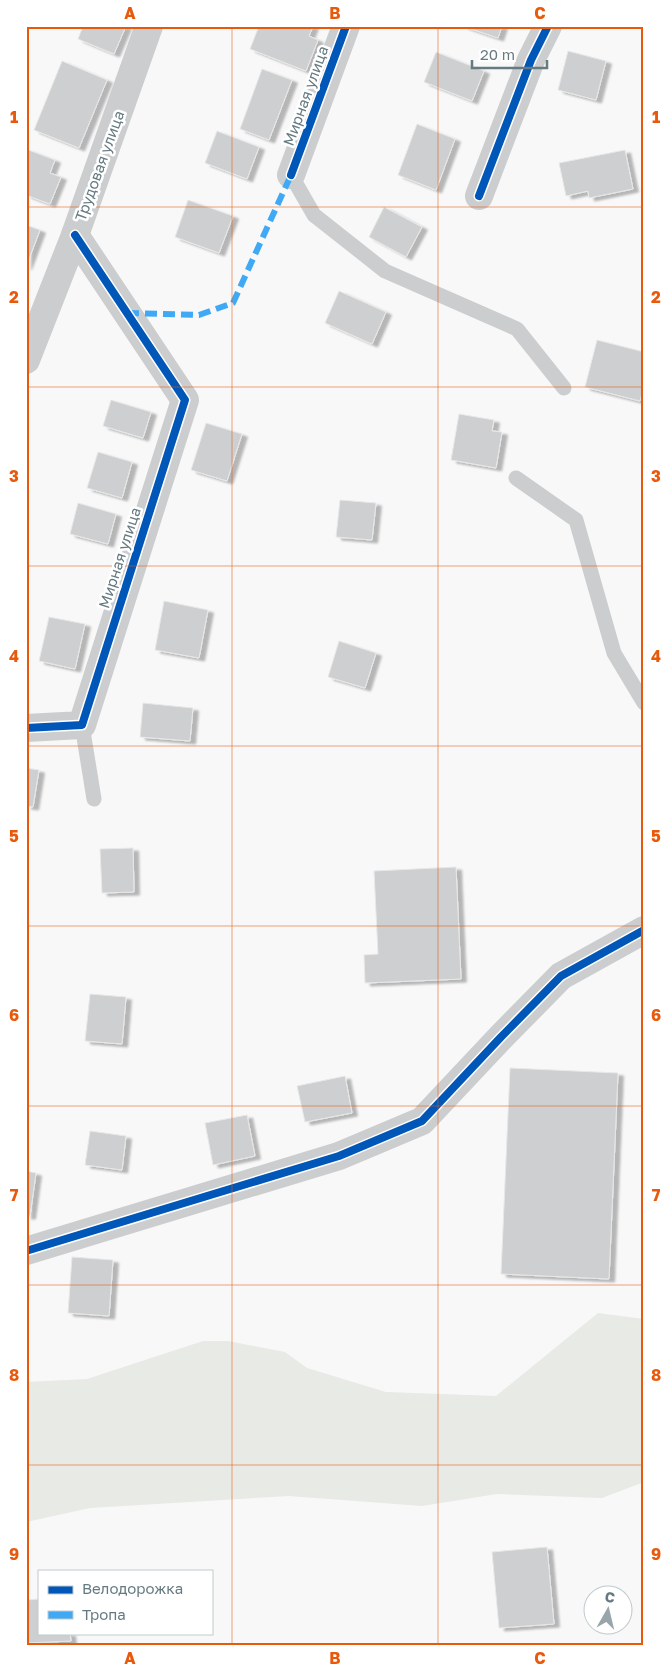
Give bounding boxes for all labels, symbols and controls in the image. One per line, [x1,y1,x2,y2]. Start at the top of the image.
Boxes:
text: A [124,3,136,23]
text: B [329,3,341,23]
text: C [534,3,546,23]
scale bar [472,38,548,70]
street label: Мирная улица [279,43,332,148]
text: 20 m [480,45,515,63]
text: 1 [10,107,18,127]
text: 1 [652,107,660,127]
street label: Трудовая улица [71,108,127,223]
text: 2 [9,287,19,307]
text: 2 [651,287,661,307]
text: 3 [9,466,19,486]
text: 3 [651,466,661,486]
street label: Мирная улица [94,505,144,610]
text: 4 [9,646,19,666]
text: 4 [651,646,661,666]
text: 5 [9,826,19,846]
text: 5 [651,826,661,846]
text: 6 [9,1005,19,1025]
text: 6 [651,1005,661,1025]
text: 7 [10,1185,19,1205]
text: 7 [652,1185,661,1205]
text: 8 [9,1365,19,1385]
text: 8 [651,1365,661,1385]
text: 9 [9,1544,19,1564]
text: 9 [651,1544,661,1564]
legend [38,1570,212,1634]
text: Велодорожка [82,1579,183,1597]
north arrow [582,1584,632,1634]
text: С [604,1588,616,1606]
text: Тропа [82,1605,126,1623]
text: A [124,1648,136,1668]
text: B [329,1648,341,1668]
text: C [534,1648,546,1668]

